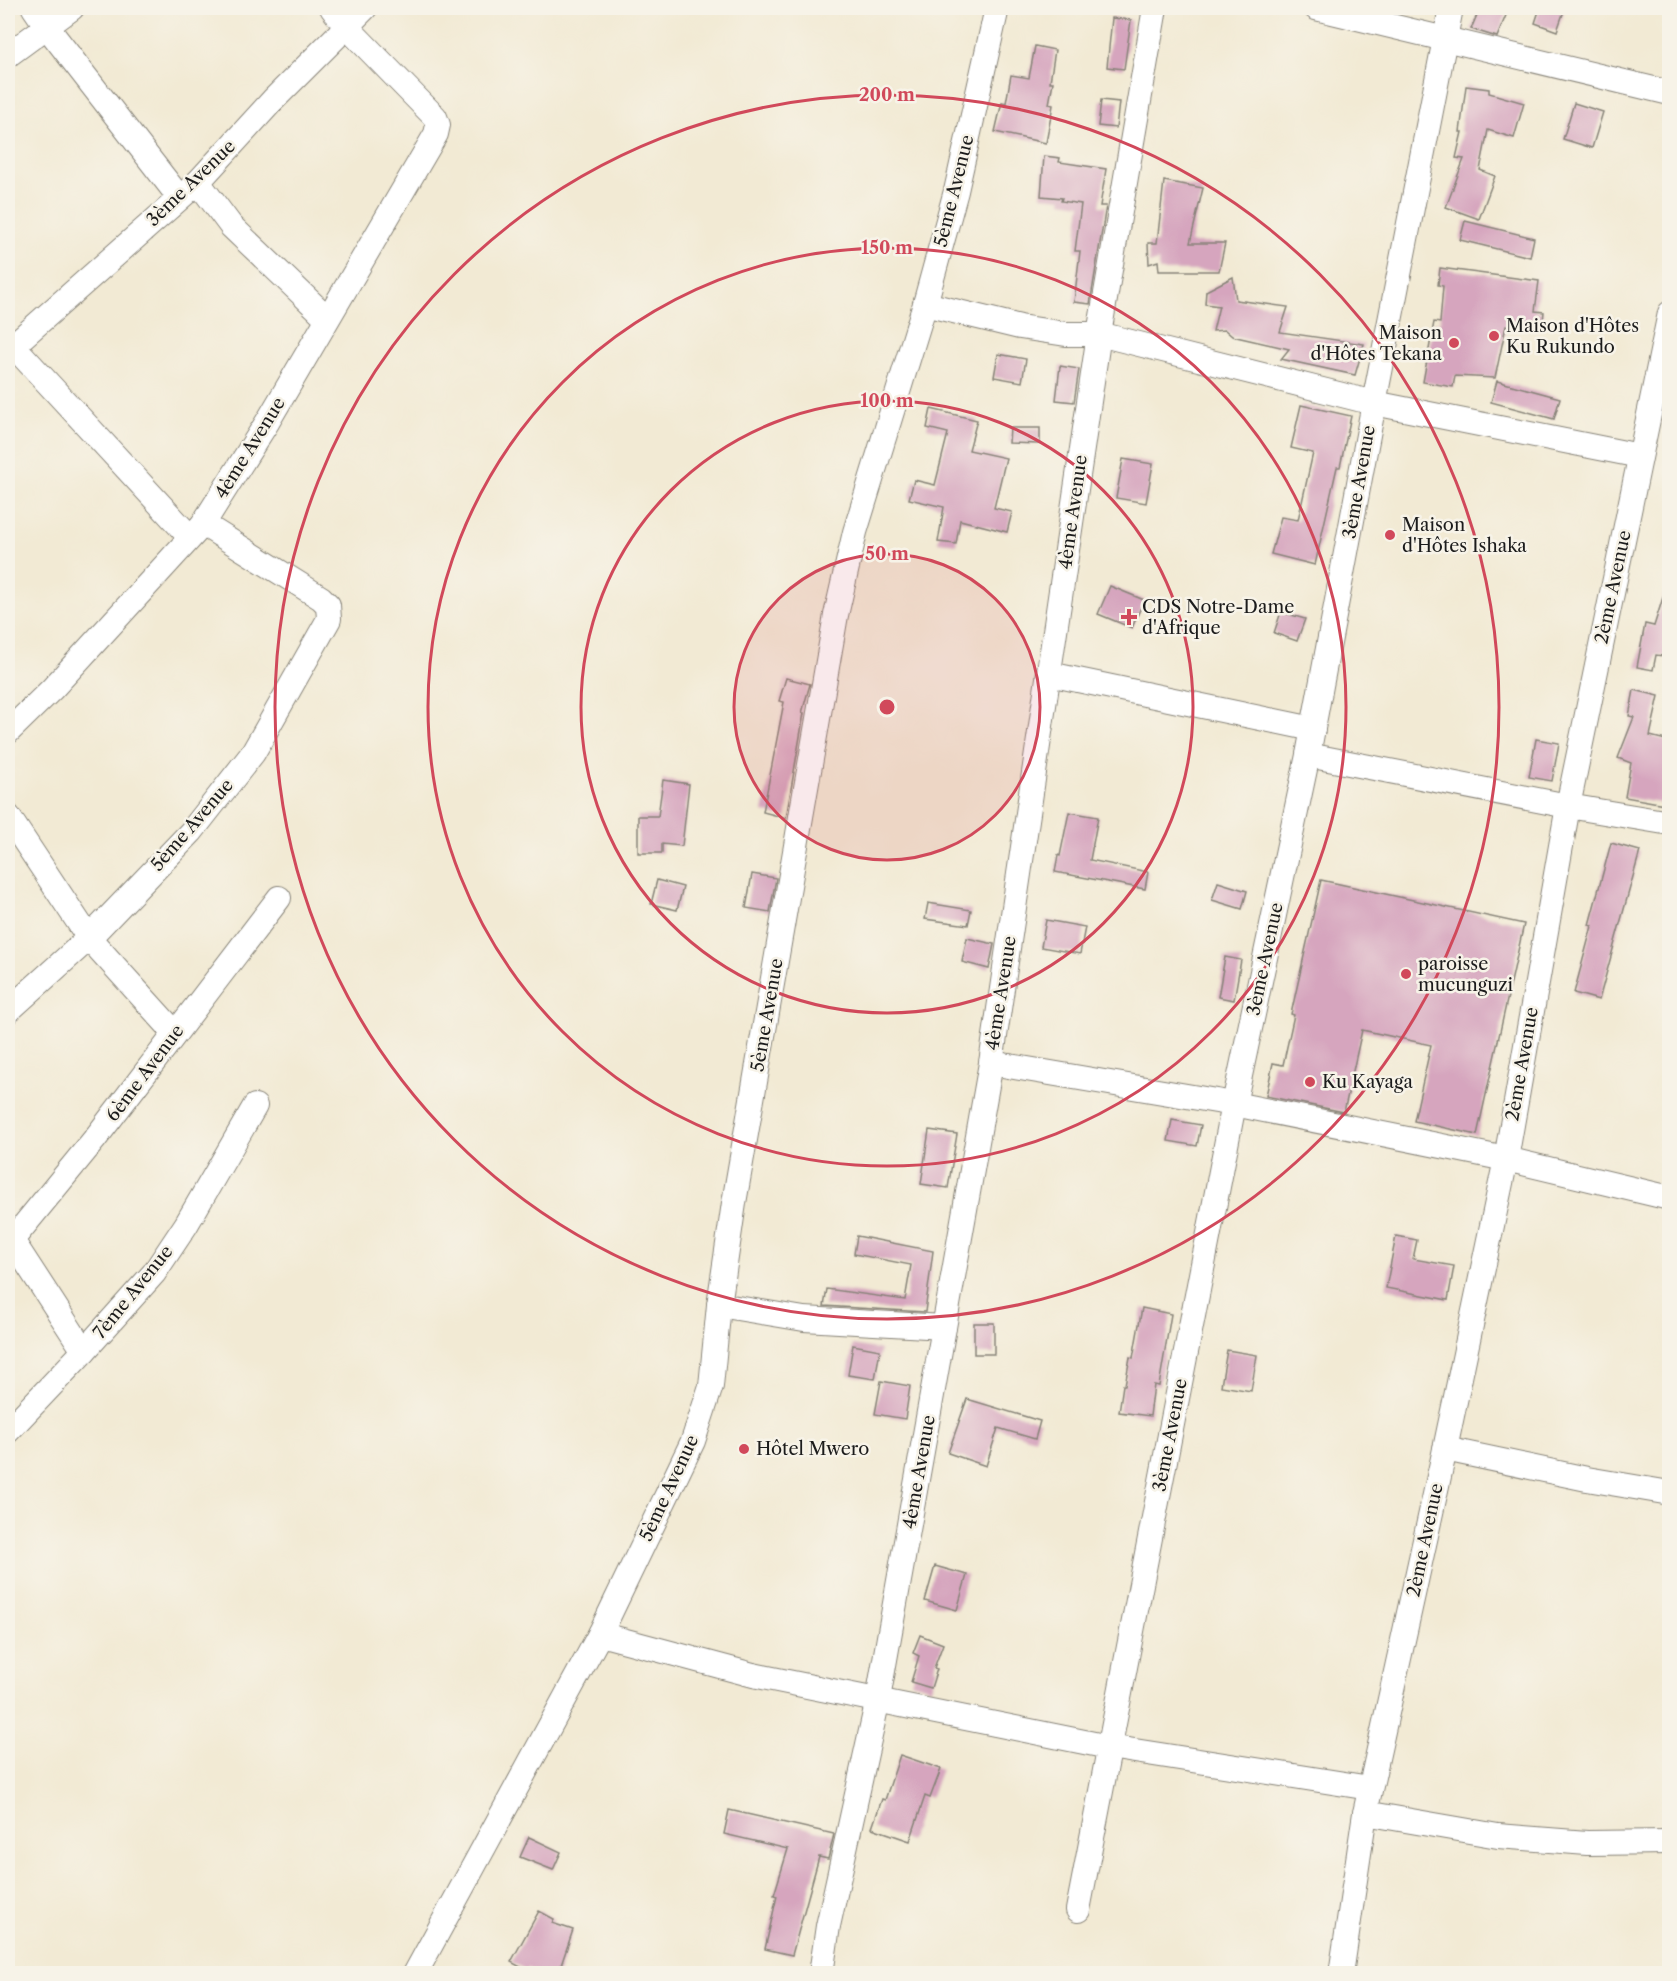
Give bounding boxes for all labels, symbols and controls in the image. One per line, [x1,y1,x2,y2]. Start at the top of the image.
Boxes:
text: 200 m [859,84,915,106]
street label: 5ème Avenue [929,133,979,249]
street label: 3ème Avenue [142,135,240,231]
text: 150 m [861,237,913,259]
place label: Maison d'Hôtes Ku Rukundo [1506,315,1639,358]
place label: Maison d'Hôtes Tekana [1310,322,1442,365]
marker: Maison d'Hôtes Ku Rukundo [1487,329,1501,343]
marker: Maison d'Hôtes Tekana [1447,336,1461,350]
text: 100 m [860,390,914,412]
street label: 4ème Avenue [210,393,290,503]
street label: 3ème Avenue [1338,424,1380,540]
street label: 4ème Avenue [1054,453,1092,571]
place label: Maison d'Hôtes Ishaka [1402,514,1527,557]
marker: Maison d'Hôtes Ishaka [1383,528,1397,542]
street label: 2ème Avenue [1590,528,1636,646]
text: 50 m [865,543,909,565]
place label: CDS Notre-Dame d'Afrique [1142,596,1294,639]
marker: CDS Notre-Dame d'Afrique [1120,608,1138,626]
centre of rings [877,697,897,717]
street label: 5ème Avenue [146,774,238,876]
street label: 3ème Avenue [1242,901,1288,1017]
street label: 4ème Avenue [981,934,1021,1052]
place label: paroisse mucunguzi [1418,953,1514,996]
street label: 5ème Avenue [746,957,788,1073]
marker: paroisse mucunguzi [1399,967,1413,981]
street label: 2ème Avenue [1501,1005,1543,1123]
street label: 6ème Avenue [101,1020,189,1126]
place label: Ku Kayaga [1322,1071,1413,1093]
marker: Ku Kayaga [1303,1075,1317,1089]
street label: 7ème Avenue [89,1241,177,1343]
street label: 3ème Avenue [1148,1377,1192,1493]
street label: 4ème Avenue [898,1413,940,1531]
street label: 5ème Avenue [635,1431,703,1545]
place label: Hôtel Mwero [756,1438,869,1460]
marker: Hôtel Mwero [737,1442,751,1456]
street label: 2ème Avenue [1402,1481,1448,1599]

